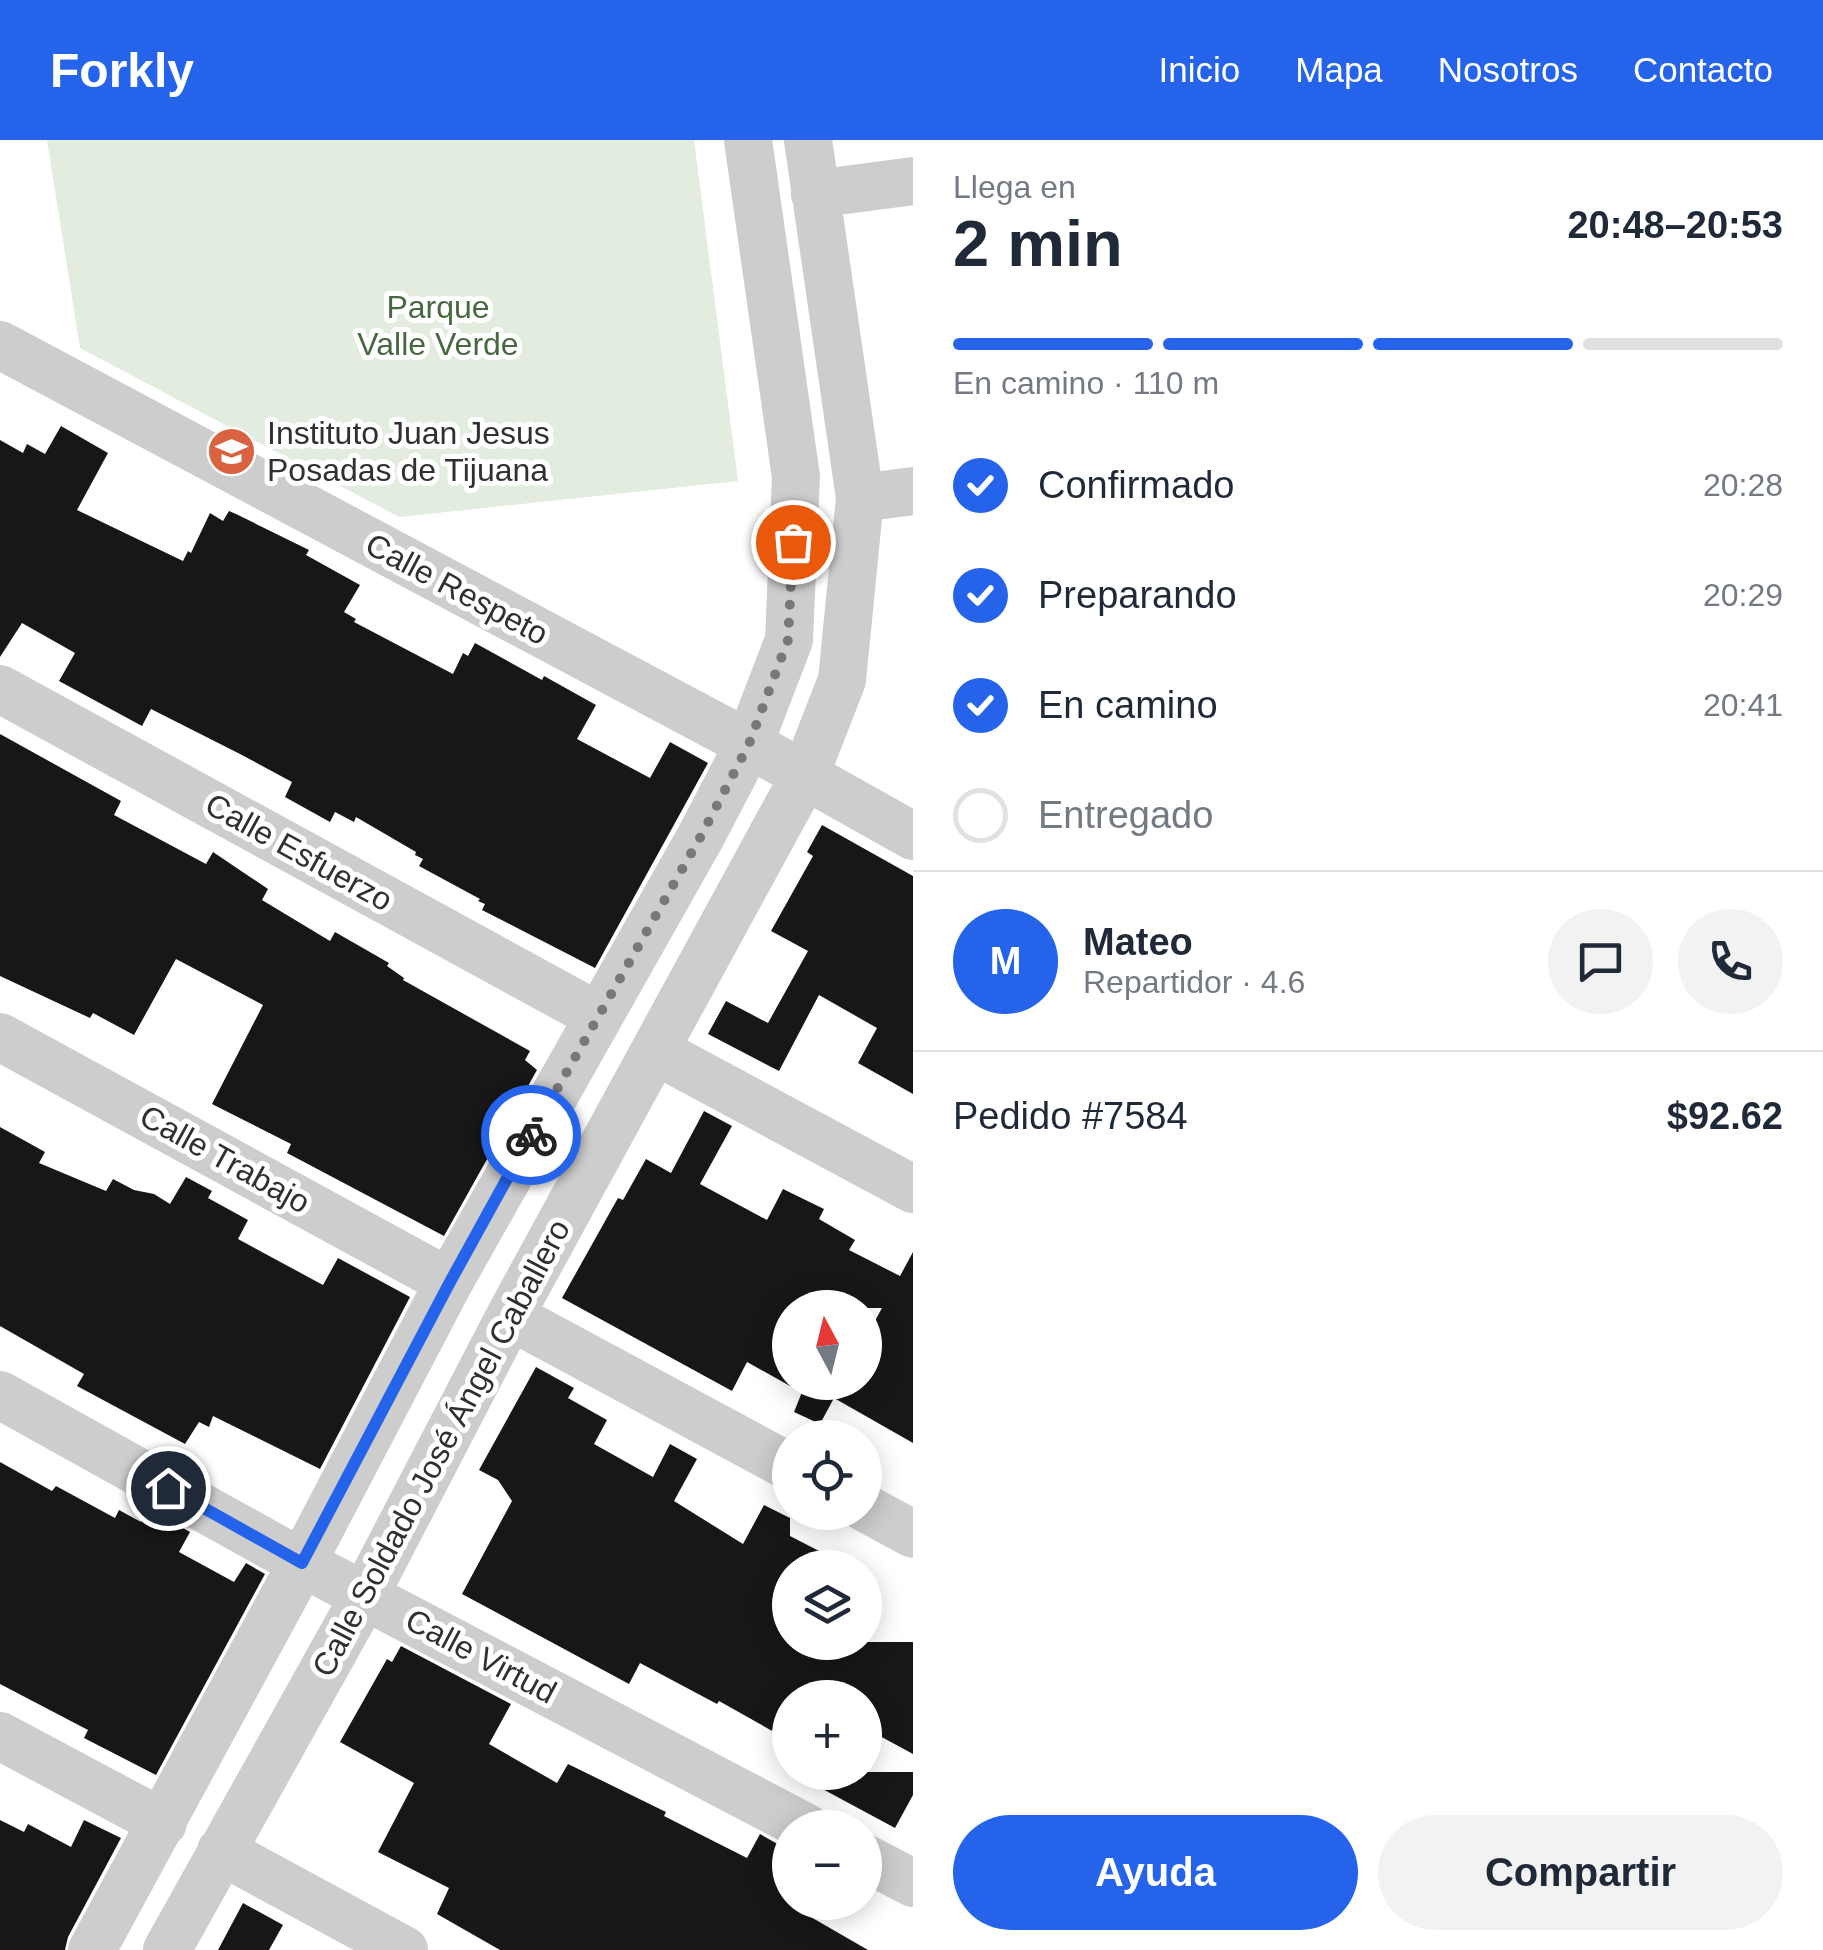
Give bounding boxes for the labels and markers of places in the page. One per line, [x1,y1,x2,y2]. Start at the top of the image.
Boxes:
place label: Instituto Juan Jesus Posadas de Tijuana [267,415,550,488]
school or university icon: Instituto Juan Jesus Posadas de Tijuana [206,425,258,477]
pin [751,500,836,585]
pin [126,1446,211,1531]

